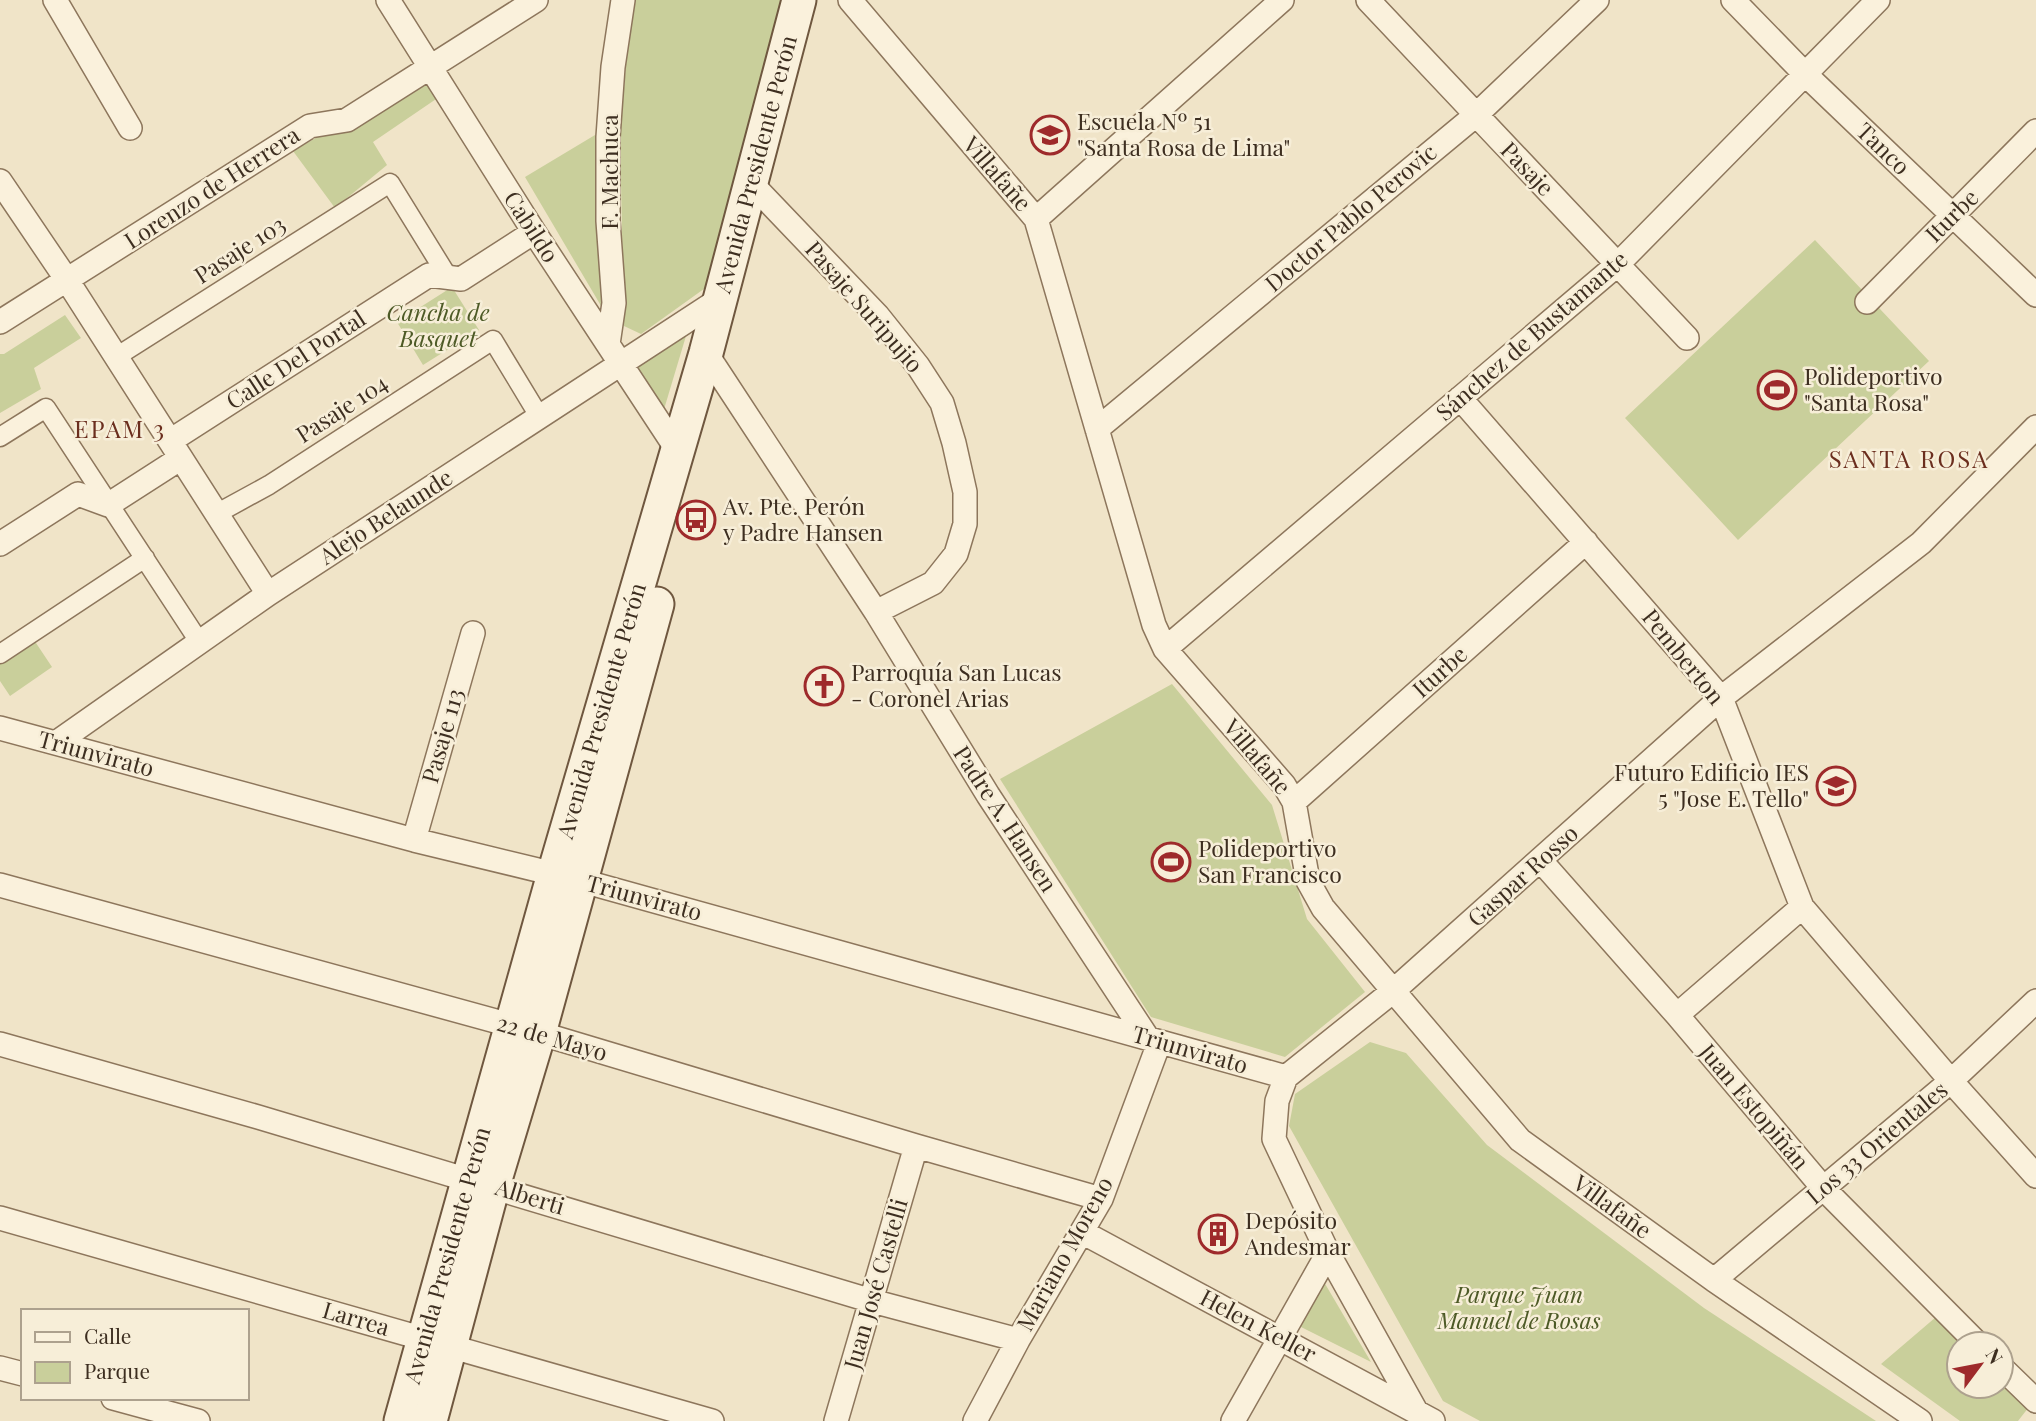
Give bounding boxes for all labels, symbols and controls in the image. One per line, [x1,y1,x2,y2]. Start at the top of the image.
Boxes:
street label: Avenida Presidente Perón [705,31,803,297]
place label: Escuela Nº 51 "Santa Rosa de Lima" [1077,105,1290,162]
street label: F. Machuca [593,114,624,230]
school or university icon: Escuela Nº 51 "Santa Rosa de Lima" [1029,114,1071,156]
street label: Tanco [1851,115,1917,181]
street label: Lorenzo de Herrera [118,118,305,255]
street label: Villafañe [956,128,1039,217]
street label: Pasaje [1495,134,1562,202]
street label: Doctor Pablo Perovic [1258,136,1442,298]
street label: Iturbe [1918,182,1984,248]
street label: Cabildo [498,184,567,268]
street label: Pasaje 103 [188,208,291,290]
street label: Pasaje Suripujio [799,234,931,378]
street label: Sánchez de Bustamante [1429,243,1633,427]
park label: Cancha de Basquet [386,296,490,353]
street label: Calle Del Portal [219,302,371,415]
place label: Polideportivo "Santa Rosa" [1804,360,1943,417]
street label: Pasaje 104 [289,367,393,449]
sports icon: Polideportivo "Santa Rosa" [1756,369,1798,411]
district label: EPAM 3 [74,412,166,444]
district label: SANTA ROSA [1829,442,1989,474]
street label: Alejo Belaunde [312,461,458,571]
place label: Av. Pte. Perón y Padre Hansen [722,490,883,547]
bus stop icon: Av. Pte. Perón y Padre Hansen [675,499,717,541]
street label: Avenida Presidente Perón [548,579,652,843]
street label: Pemberton [1636,602,1732,711]
street label: Iturbe [1405,638,1473,704]
place label: Parroquía San Lucas - Coronel Arias [851,656,1061,713]
church icon: Parroquía San Lucas - Coronel Arias [803,665,845,707]
street label: Pasaje 113 [413,685,470,786]
street label: Villafañe [1217,711,1299,800]
street label: Triunvirato [35,722,158,783]
street label: Padre A. Hansen [947,739,1065,898]
place label: Futuro Edificio IES 5 "Jose E. Tello" [1614,756,1809,813]
school or university icon: Futuro Edificio IES 5 "Jose E. Tello" [1815,765,1857,807]
street label: Gaspar Rosso [1460,817,1584,933]
place label: Polideportivo San Francisco [1198,832,1342,889]
sports icon: Polideportivo San Francisco [1150,841,1192,883]
street label: Triunvirato [583,866,706,927]
street label: 22 de Mayo [493,1006,611,1067]
street label: Triunvirato [1129,1017,1252,1080]
street label: Juan Estopiñán [1693,1036,1817,1176]
street label: Los 33 Orientales [1799,1073,1953,1210]
street label: Avenida Presidente Perón [395,1123,497,1388]
street label: Villafañe [1567,1166,1658,1245]
street label: Alberti [491,1170,569,1221]
street label: Mariano Moreno [1008,1171,1119,1336]
street label: Juan José Castelli [835,1194,914,1373]
place label: Depósito Andesmar [1244,1204,1351,1261]
building icon: Depósito Andesmar [1197,1213,1239,1255]
park label: Parque Juan Manuel de Rosas [1436,1278,1601,1335]
street label: Helen Keller [1195,1281,1322,1368]
street label: Larrea [319,1293,394,1342]
legend [21,1309,248,1400]
text: Calle [84,1321,131,1349]
north arrow [1945,1330,2015,1400]
text: N [1981,1343,2010,1368]
text: Parque [84,1356,150,1384]

